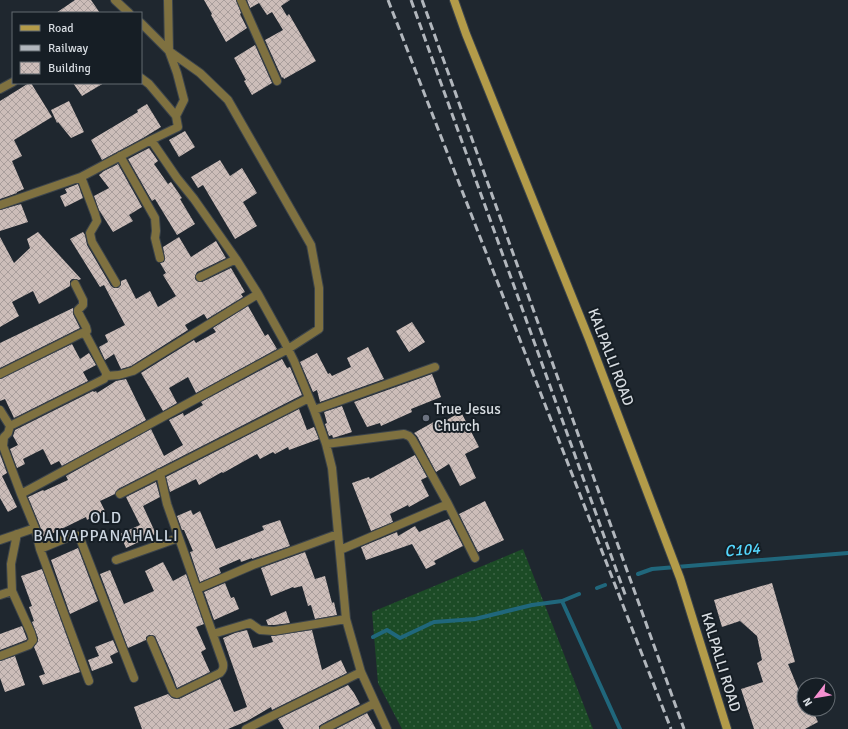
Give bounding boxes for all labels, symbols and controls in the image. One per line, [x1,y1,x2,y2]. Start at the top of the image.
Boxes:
legend [12,12,142,84]
text: Road [48,21,74,36]
text: Railway [48,41,88,56]
text: Building [48,61,91,76]
street label: KALPALLI ROAD [584,306,638,408]
place label: True Jesus Church [434,400,501,435]
marker: True Jesus Church [421,413,431,423]
district label: OLD BAIYAPPANAHALLI [33,508,179,546]
water label: C104 [723,538,761,562]
street label: KALPALLI ROAD [697,610,745,714]
north arrow [796,677,836,717]
text: N [800,695,815,709]

